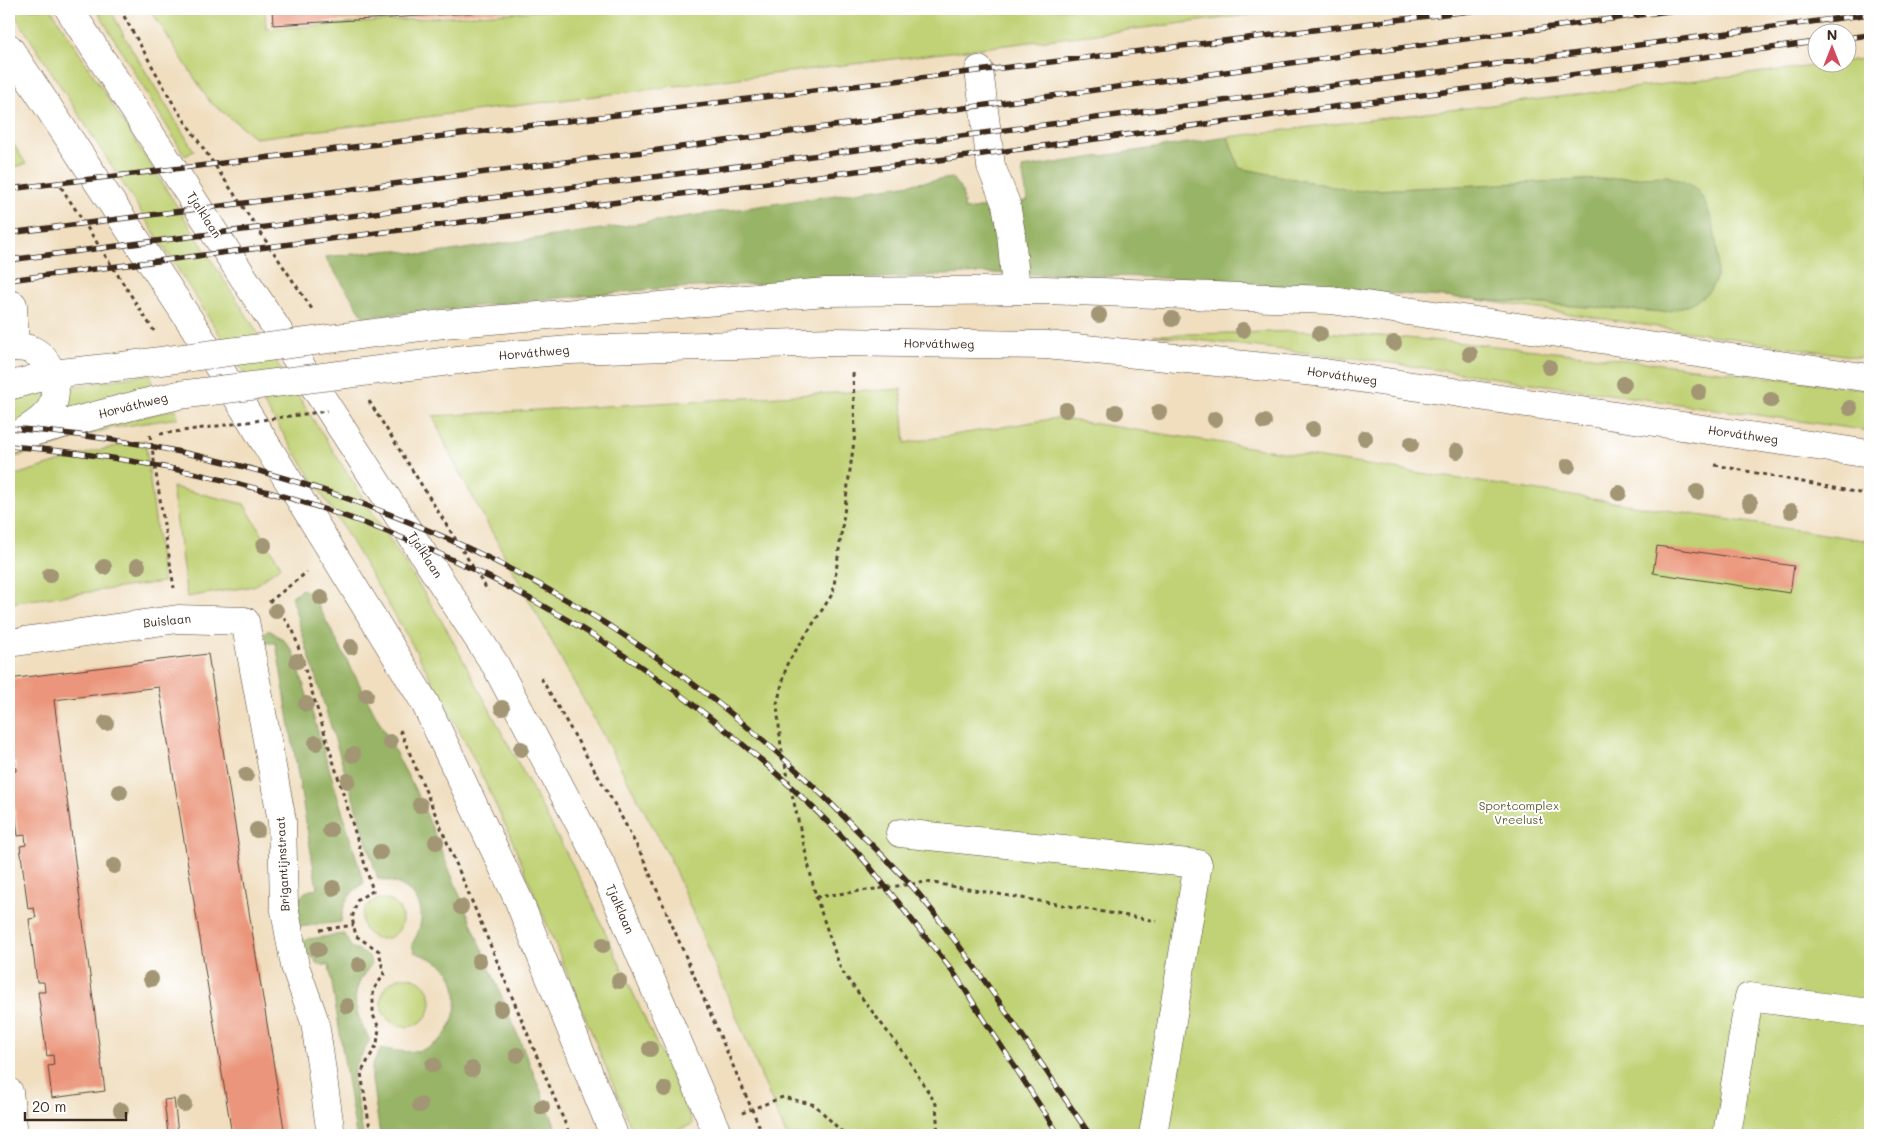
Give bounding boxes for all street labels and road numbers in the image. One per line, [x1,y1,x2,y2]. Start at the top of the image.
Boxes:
street label: Tjalklaan [184,188,226,241]
street label: Horváthweg [903,334,975,352]
street label: Horváthweg [498,341,570,363]
street label: Horváthweg [1306,362,1378,388]
street label: Horváthweg [96,389,169,421]
street label: Horváthweg [1707,421,1779,447]
street label: Tjalklaan [405,528,447,581]
street label: Buislaan [142,610,192,630]
street label: Brigantijnstraat [272,816,292,912]
street label: Tjalklaan [603,881,638,936]

